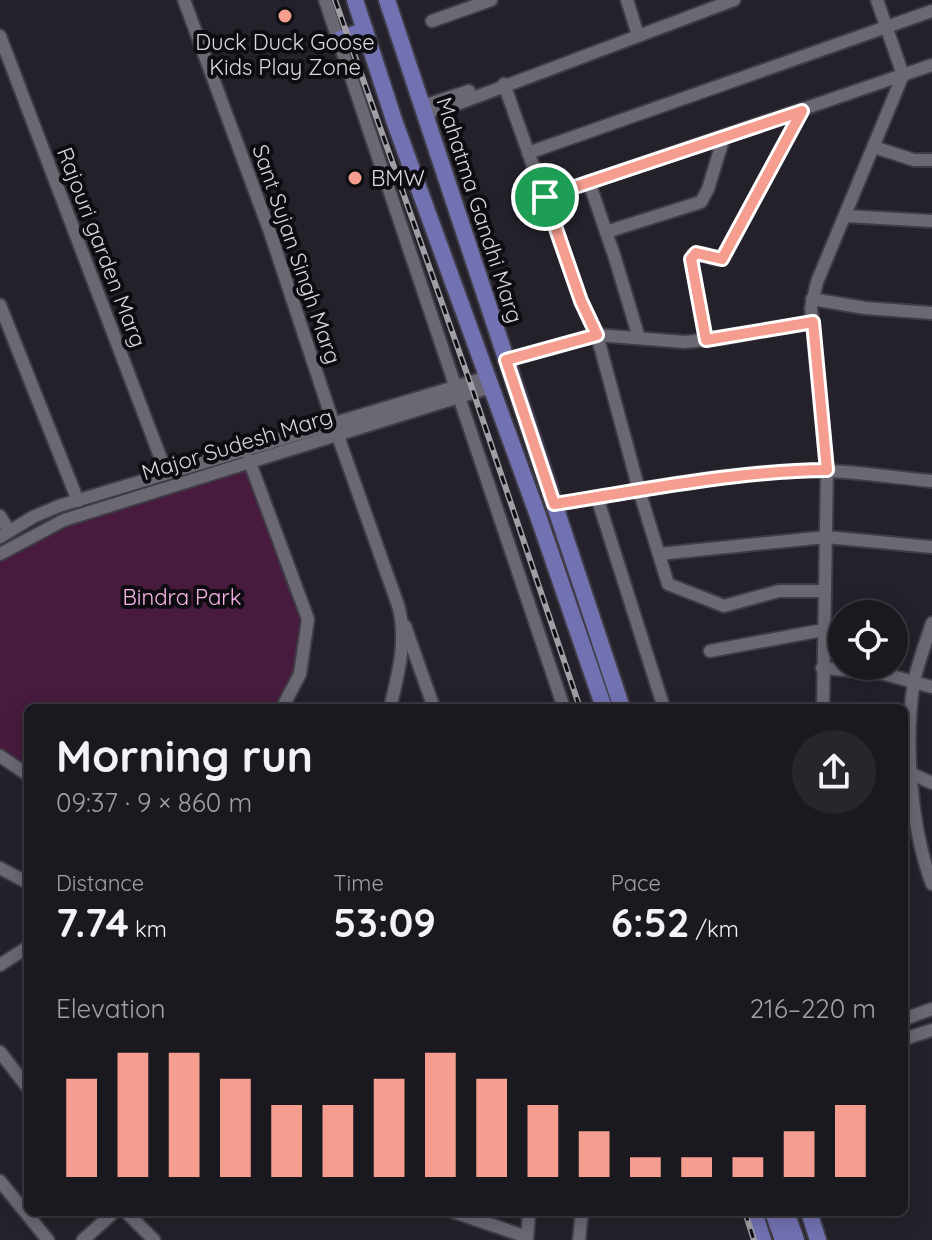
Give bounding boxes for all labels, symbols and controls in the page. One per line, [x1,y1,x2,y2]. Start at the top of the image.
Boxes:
marker: Duck Duck Goose Kids Play Zone [276,7,294,25]
place label: Duck Duck Goose Kids Play Zone [195,28,375,81]
street label: Mahatma Gandhi Marg [430,94,530,326]
street label: Sant Sujan Singh Marg [246,141,348,367]
street label: Rajouri garden Marg [51,143,153,351]
pin [511,163,579,231]
place label: BMW [371,164,425,192]
marker: BMW [346,169,364,187]
icon: arrive [523,175,567,219]
street label: Major Sudesh Marg [138,402,336,486]
park label: Bindra Park [122,583,242,611]
map controls [828,600,908,680]
button: locate [828,600,908,680]
text: Morning run [56,728,313,783]
button: share [792,730,876,814]
text: 09:37 · 9 × 860 m [56,786,252,819]
text: Distance [56,869,144,897]
text: Time [333,869,384,897]
text: Pace [611,869,661,897]
text: 7.74 [56,897,129,947]
text: 53:09 [333,897,436,947]
text: 6:52 [611,897,690,947]
text: km [129,915,167,943]
text: /km [690,915,739,943]
text: Elevation [56,992,166,1025]
text: 216–220 m [750,992,876,1025]

